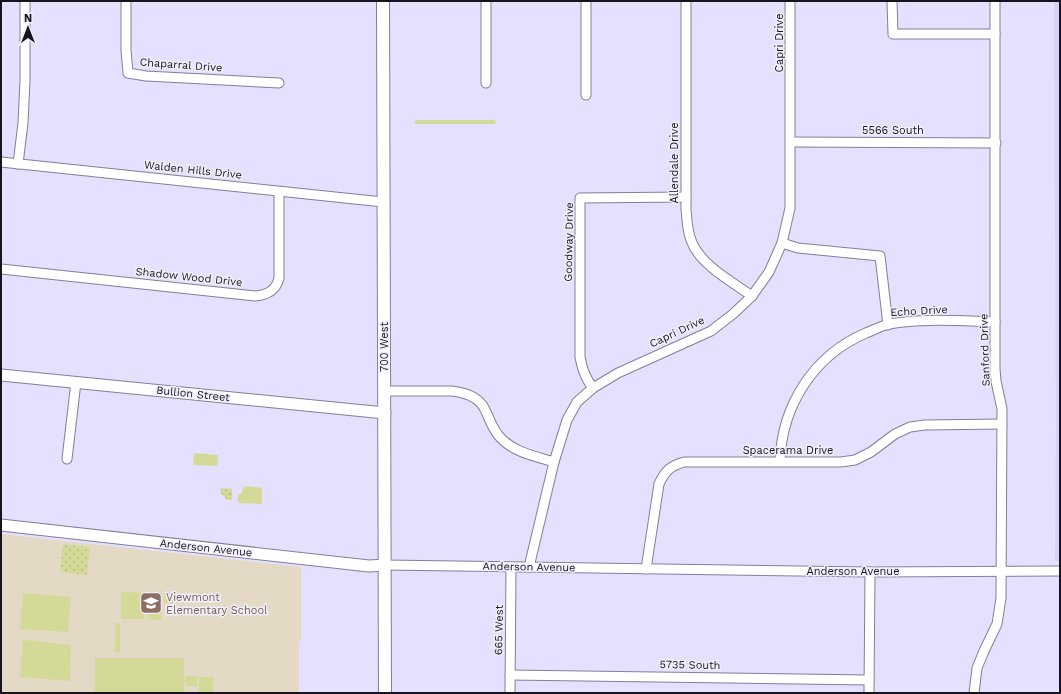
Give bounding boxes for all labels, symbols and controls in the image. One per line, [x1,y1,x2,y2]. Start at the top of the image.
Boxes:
north arrow [8,8,48,48]
text: N [24,12,32,25]
street label: Capri Drive [773,13,786,73]
street label: Chaparral Drive [139,56,223,74]
street label: Allendale Drive [668,122,681,204]
street label: 5566 South [862,124,924,137]
street label: Walden Hills Drive [144,158,242,182]
street label: Goodway Drive [562,202,576,282]
street label: Shadow Wood Drive [135,265,243,289]
street label: Echo Drive [890,303,948,319]
street label: Sanford Drive [977,313,993,387]
street label: Capri Drive [647,314,707,350]
street label: 700 West [378,322,391,372]
street label: Bullion Street [156,384,231,404]
street label: Spacerama Drive [743,444,833,457]
street label: Anderson Avenue [159,537,253,559]
street label: Anderson Avenue [482,560,576,574]
street label: Anderson Avenue [807,565,900,578]
school or university icon: Viewmont Elementary School [138,590,164,616]
place label: Viewmont Elementary School [166,591,268,617]
street label: 665 West [492,604,506,655]
street label: 5735 South [659,658,721,672]

